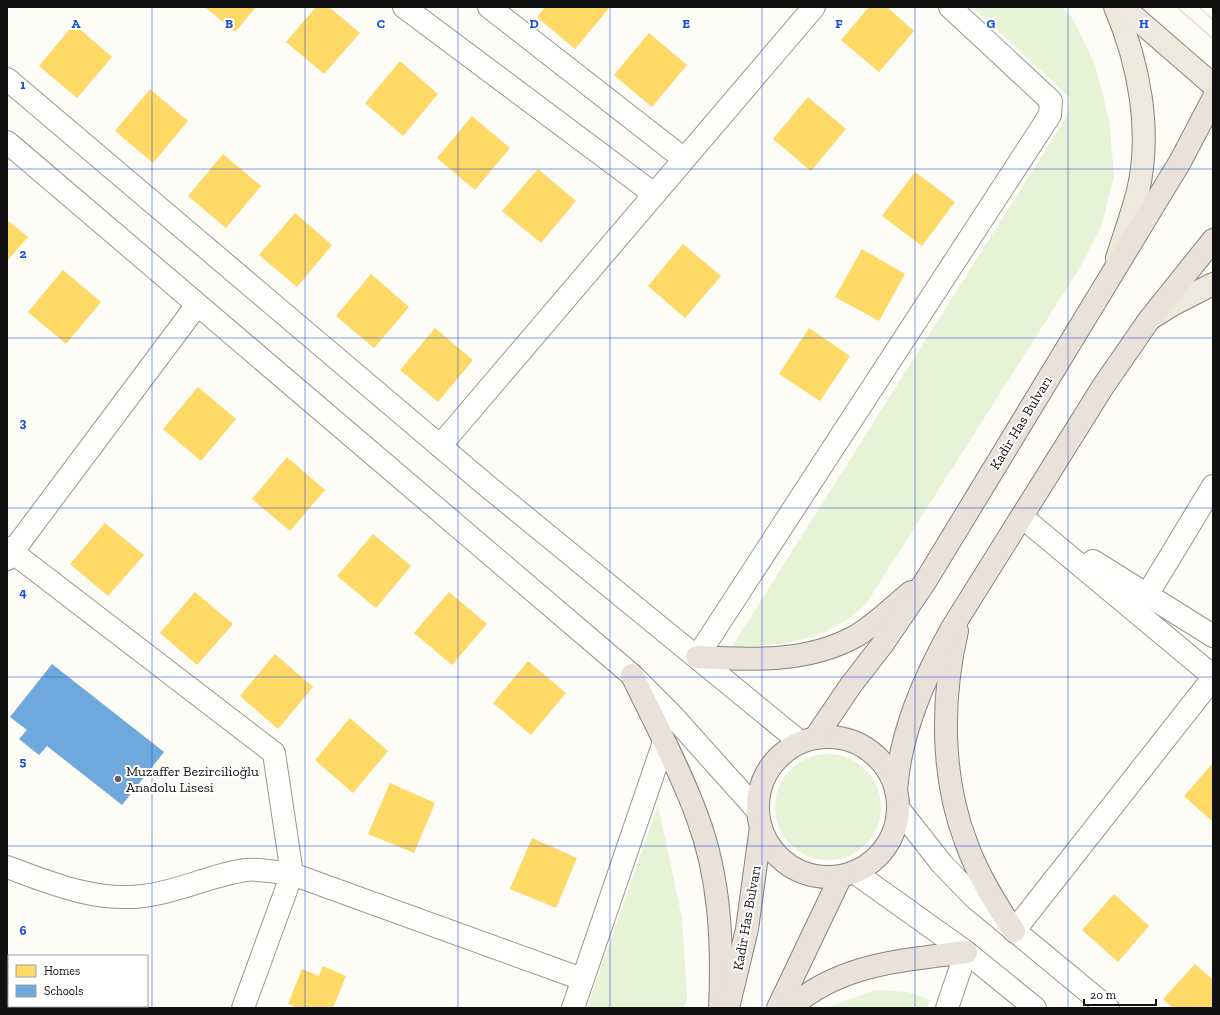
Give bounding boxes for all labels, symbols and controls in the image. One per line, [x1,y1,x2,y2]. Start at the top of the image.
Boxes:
text: A [72,16,81,31]
text: B [225,16,233,31]
text: C [377,16,385,31]
text: D [529,16,539,31]
text: E [682,16,690,31]
text: F [835,16,843,31]
text: G [987,16,996,31]
text: H [1139,16,1149,31]
text: 1 [20,77,26,92]
text: 2 [20,246,27,261]
street label: Kadir Has Bulvarı [986,373,1056,473]
text: 3 [20,415,27,430]
text: 4 [19,585,27,600]
text: 5 [20,754,27,769]
place label: Muzaffer Bezircilioğlu Anadolu Lisesi [126,763,259,796]
marker: Muzaffer Bezircilioğlu Anadolu Lisesi [113,774,123,784]
street label: Kadir Has Bulvarı [729,864,765,972]
text: 6 [20,923,27,938]
legend [8,955,148,1007]
text: Homes [44,964,80,978]
scale bar [1084,981,1156,1007]
text: Schools [44,984,83,998]
text: 20 m [1090,988,1117,1002]

